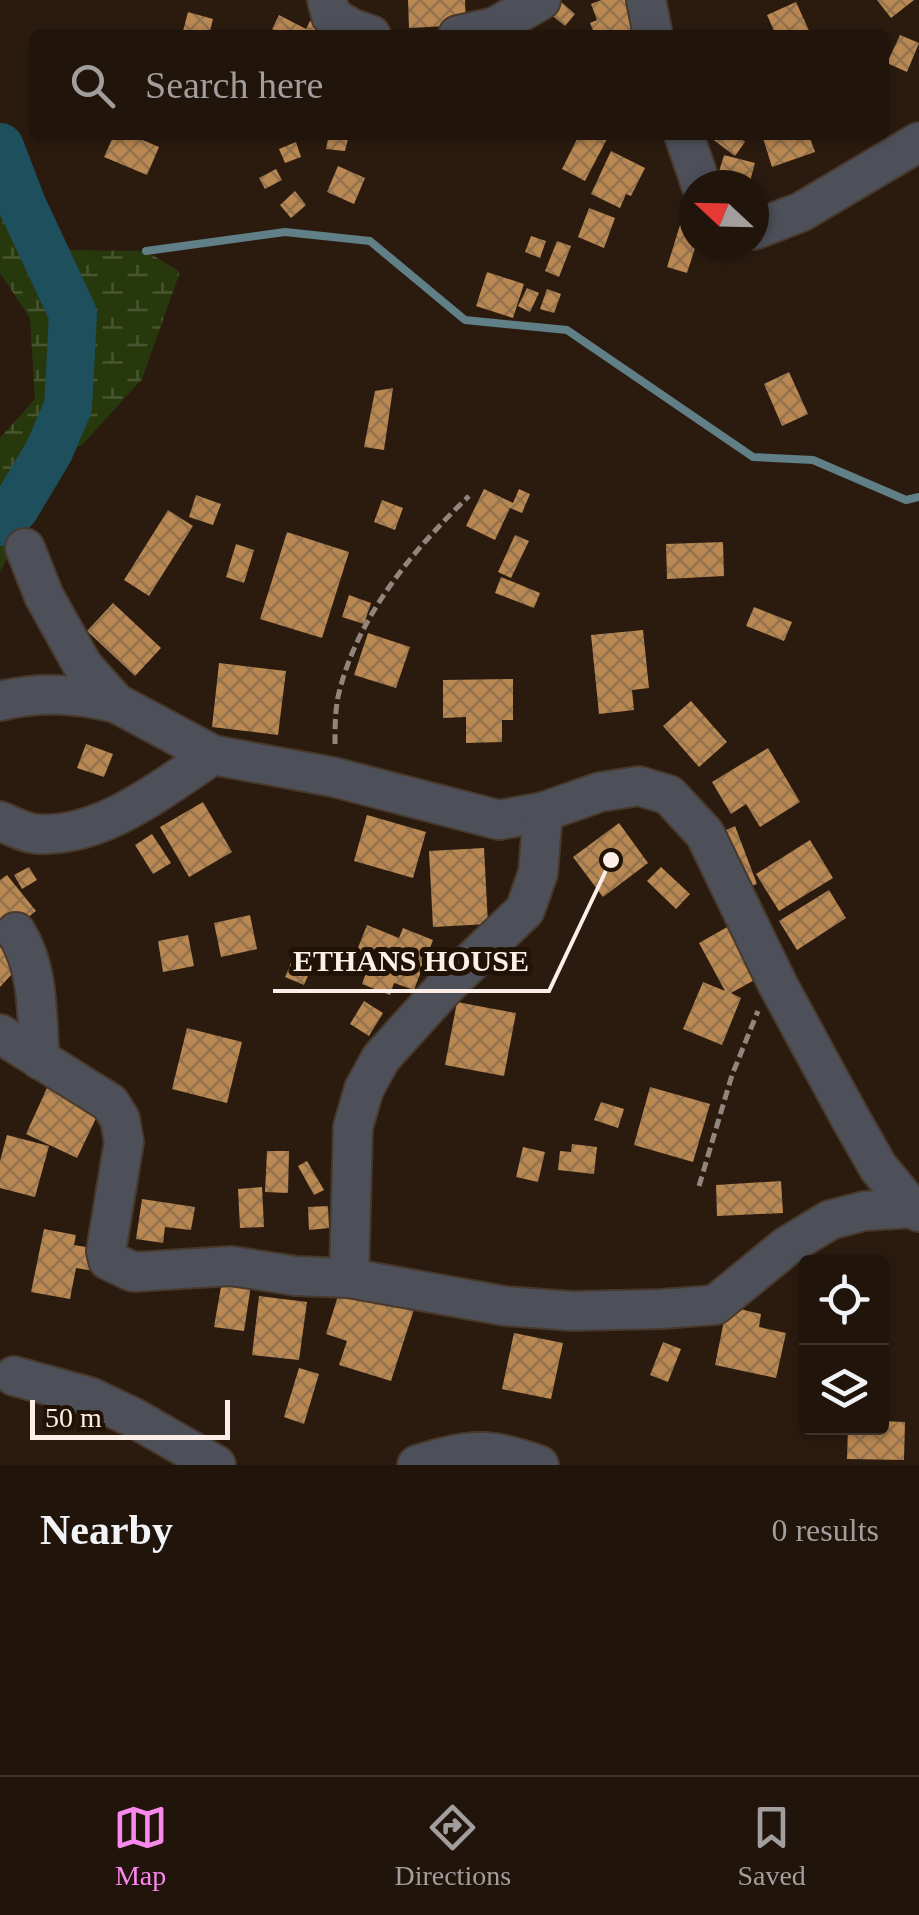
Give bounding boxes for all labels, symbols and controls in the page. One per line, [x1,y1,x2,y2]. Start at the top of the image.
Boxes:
search box [30,30,889,140]
icon: search [65,58,120,113]
text: Search here [145,64,323,106]
north arrow [679,170,769,260]
callout: ETHANS HOUSE [273,931,549,991]
text: ETHANS HOUSE [293,944,529,977]
map controls [799,1255,889,1435]
button: locate [799,1255,889,1345]
button: layers [799,1345,889,1435]
scale bar [30,1395,230,1440]
text: 50 m [45,1402,102,1433]
text: Nearby [40,1507,173,1553]
text: 0 results [771,1512,879,1548]
tab: Map [113,1800,168,1892]
tab: Directions [394,1800,511,1892]
tab: Saved [737,1800,806,1892]

